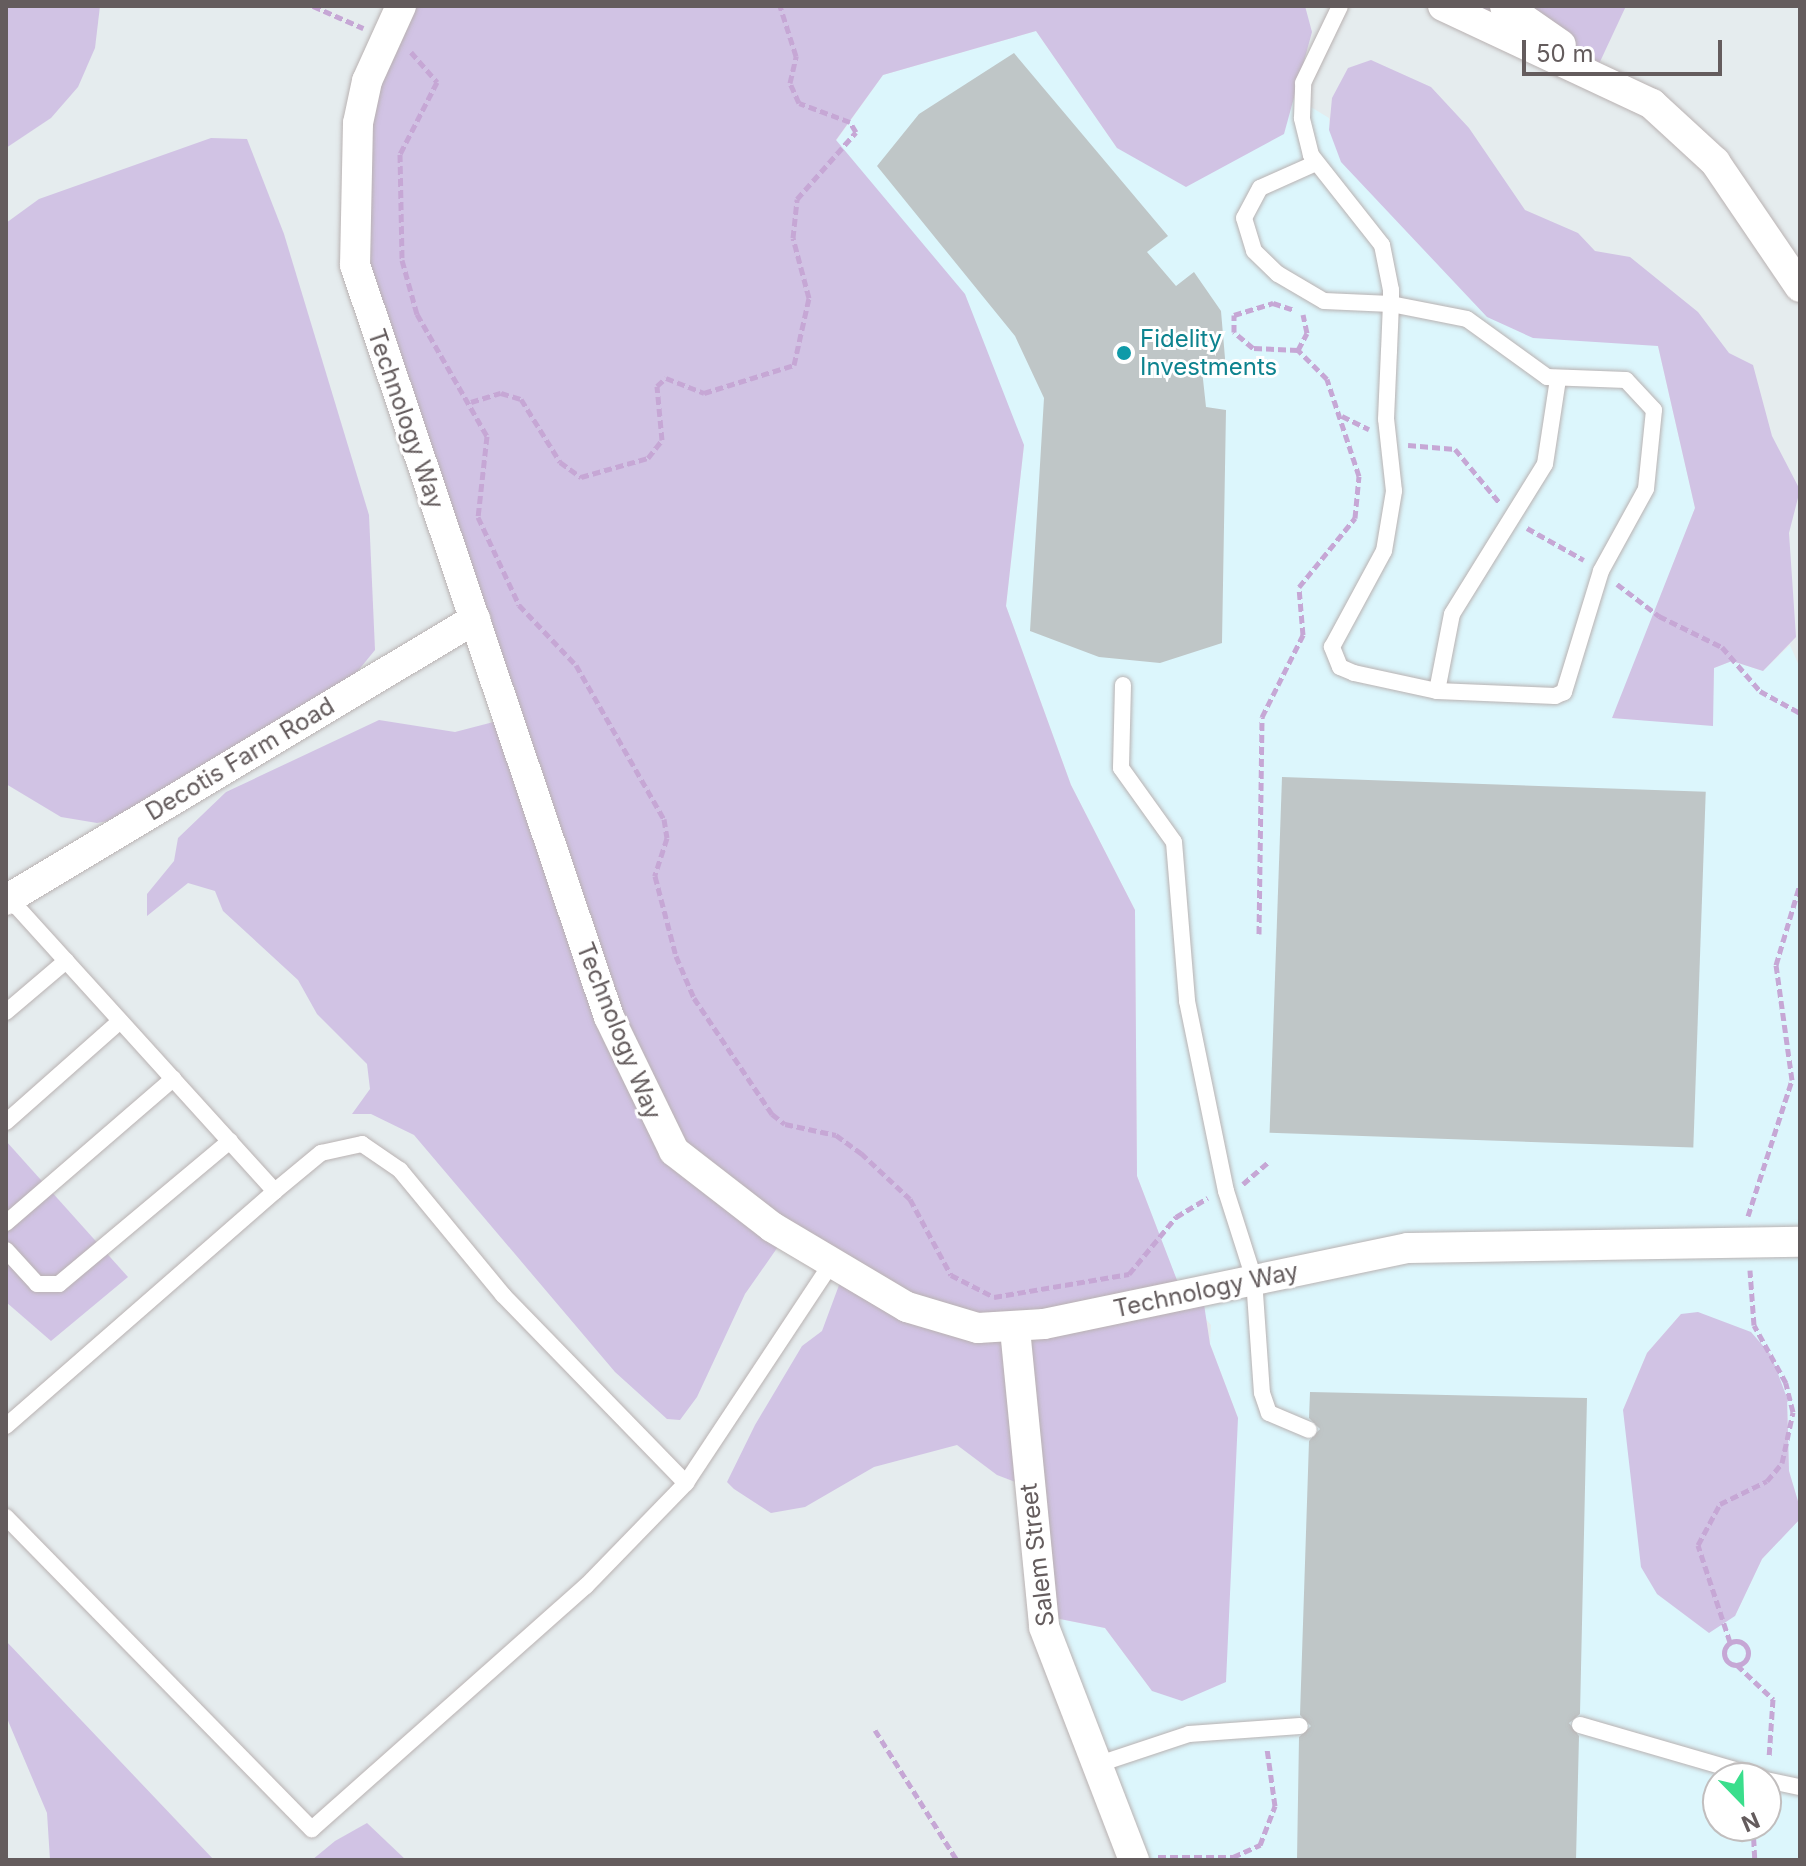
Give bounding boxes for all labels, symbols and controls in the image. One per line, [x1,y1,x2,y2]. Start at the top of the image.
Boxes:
scale bar [1526,24,1726,74]
text: 50 m [1536,39,1594,68]
street label: Technology Way [362,325,450,513]
place label: Fidelity Investments [1140,325,1277,381]
marker: Fidelity Investments [1115,344,1133,362]
street label: Decotis Farm Road [141,691,339,827]
street label: Technology Way [570,938,668,1124]
street label: Technology Way [1111,1256,1301,1324]
street label: Salem Street [1014,1482,1060,1628]
north arrow [1702,1762,1782,1842]
text: N [1738,1807,1763,1837]

